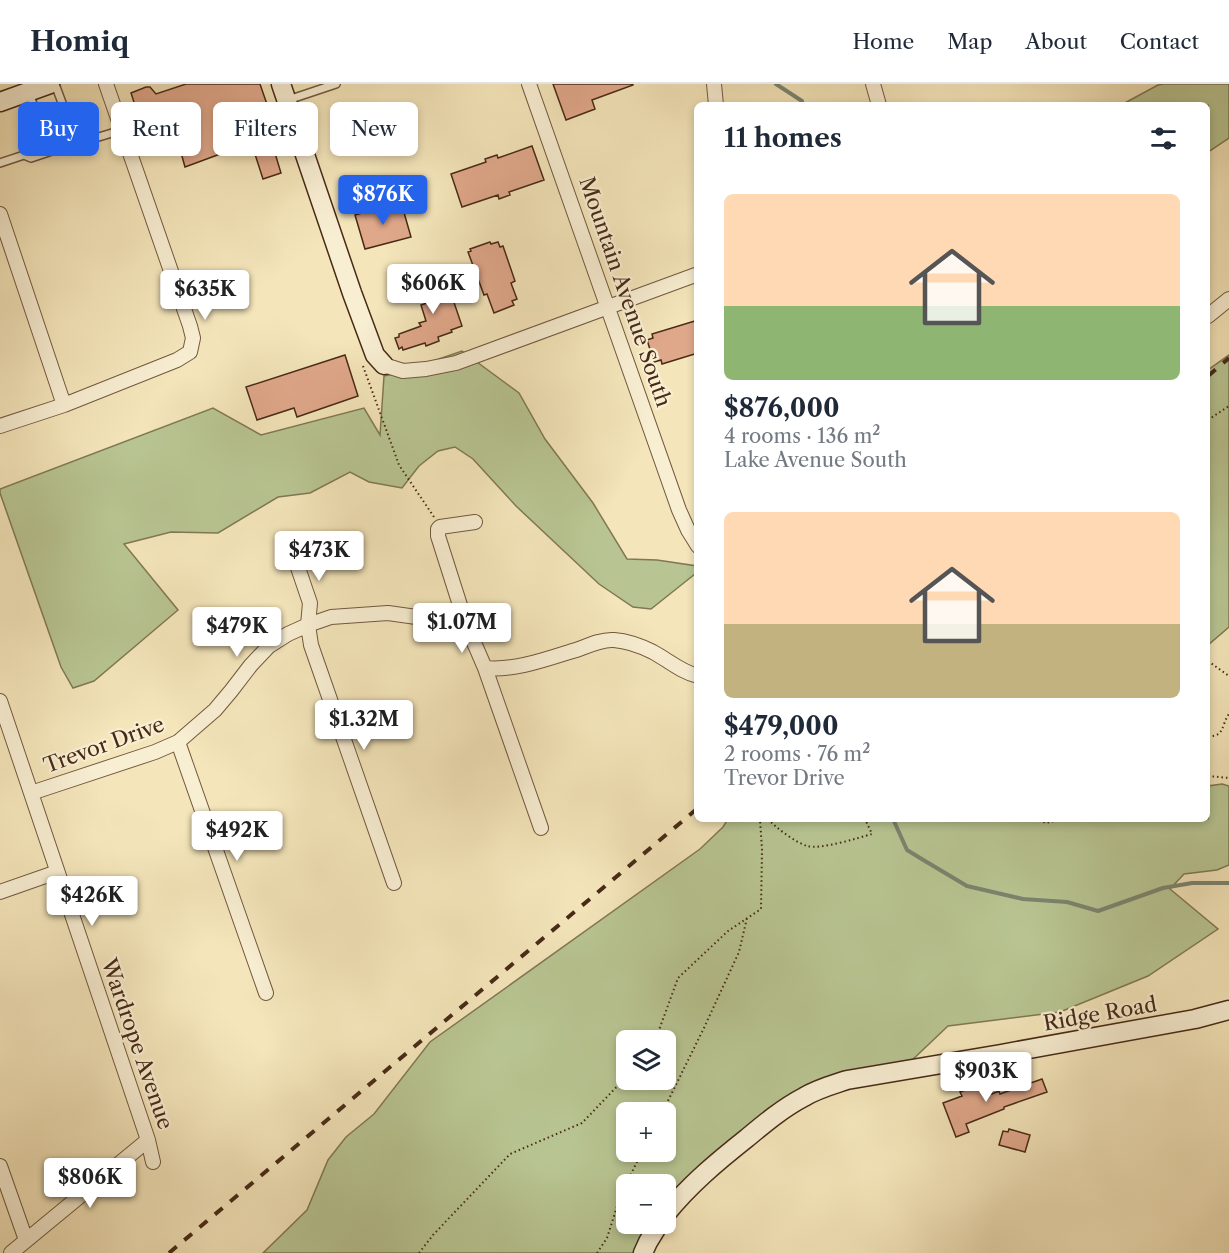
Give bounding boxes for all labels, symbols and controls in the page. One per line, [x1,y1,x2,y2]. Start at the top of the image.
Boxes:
text: Homiq [30,24,129,58]
text: Home [853,29,914,54]
text: Map [947,29,992,54]
text: About [1025,29,1087,54]
text: Contact [1120,29,1199,54]
chip: Buy [18,102,99,156]
chip: Rent [111,102,201,156]
chip: Filters [213,102,318,156]
chip: New [330,102,418,156]
text: 11 homes [724,122,842,154]
icon: filters [1147,122,1180,155]
street label: Mountain Avenue South [574,174,677,410]
pin: $876K [341,175,425,226]
text: $876K [352,182,414,206]
icon: home [898,233,1006,341]
pin: $606K [391,264,475,315]
pin: $635K [163,270,247,321]
text: $606K [401,271,465,295]
text: $635K [174,277,236,301]
text: $876,000 [724,392,840,424]
text: 4 rooms · 136 m² [724,424,880,448]
text: Lake Avenue South [724,448,907,472]
pin: $473K [277,531,361,582]
text: $473K [289,538,349,562]
icon: home [898,551,1006,659]
pin: $1.07M [413,603,511,654]
pin: $479K [195,607,279,658]
text: $1.07M [427,610,497,634]
text: $479K [206,614,268,638]
pin: $1.32M [315,700,413,751]
text: $1.32M [329,707,399,731]
text: $479,000 [724,710,838,742]
street label: Trevor Drive [40,711,168,778]
text: 2 rooms · 76 m² [724,742,870,766]
text: Trevor Drive [724,766,845,790]
pin: $492K [195,811,279,862]
text: $492K [206,818,268,842]
pin: $426K [50,876,134,927]
text: $426K [61,883,123,907]
street label: Wardrope Avenue [96,954,178,1133]
street label: Ridge Road [1041,991,1159,1036]
map controls [616,1030,676,1234]
button: layers [616,1030,676,1090]
pin: $903K [944,1052,1028,1103]
text: $903K [954,1059,1018,1083]
button: + [616,1102,676,1162]
pin: $806K [48,1158,132,1209]
text: $806K [58,1165,122,1189]
button: − [616,1174,676,1234]

